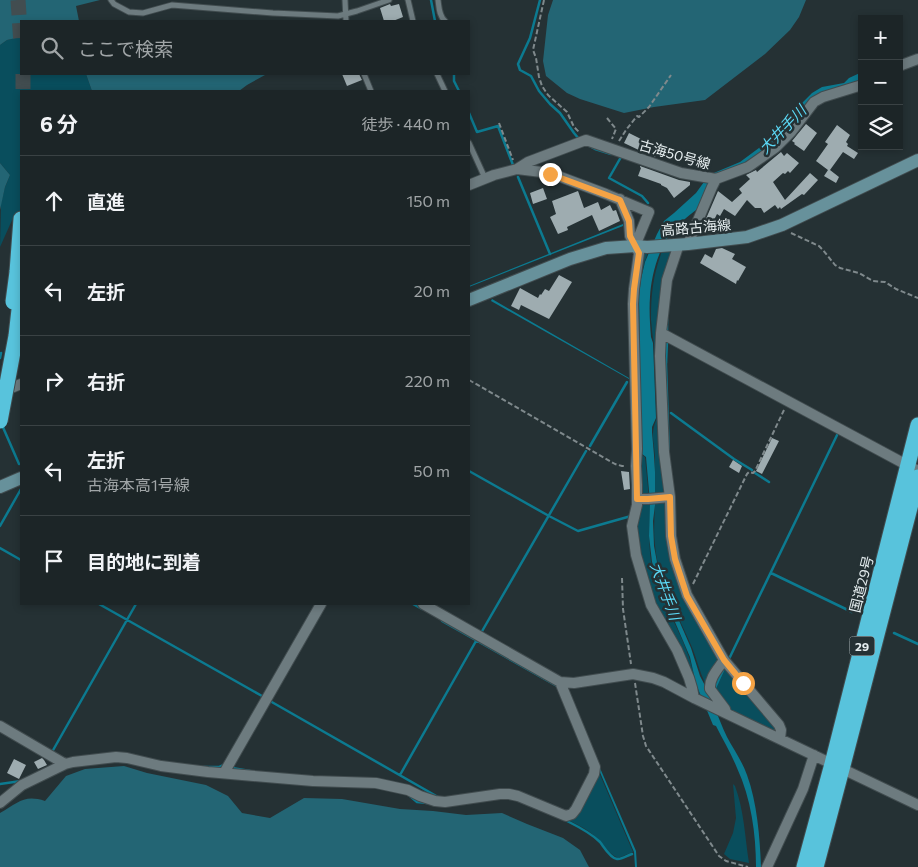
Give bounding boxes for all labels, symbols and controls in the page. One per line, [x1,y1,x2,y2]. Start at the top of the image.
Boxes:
map controls [858,15,903,150]
button: + [858,15,903,60]
search box [20,20,470,75]
icon: search [38,34,66,62]
text: ここで検索 [78,37,173,60]
button: − [858,60,903,105]
water label: 大井手川 [755,100,811,157]
button: layers [858,105,903,150]
text: 6 分 [40,111,78,136]
text: 徒歩 · 440 m [361,114,450,133]
street label: 古海50号線 [637,136,713,172]
route end [539,163,562,186]
icon: ahead [40,187,68,215]
text: 直進 [87,190,125,213]
text: 150 m [407,191,450,210]
street label: 高路古海線 [660,215,732,239]
icon: left [40,277,68,305]
text: 左折 [87,280,125,303]
text: 20 m [414,281,450,300]
icon: right [40,367,68,395]
text: 右折 [87,370,125,393]
text: 220 m [405,371,450,390]
text: 左折 [87,448,125,471]
icon: left [40,457,68,485]
text: 50 m [413,461,450,480]
text: 古海本高1号線 [87,475,190,494]
icon: arrive [40,547,68,575]
text: 目的地に到着 [87,550,201,573]
street label: 国道29号 [846,554,876,614]
water label: 大井手川 [647,560,685,624]
road number: 29 [850,636,874,656]
route start [732,672,755,695]

